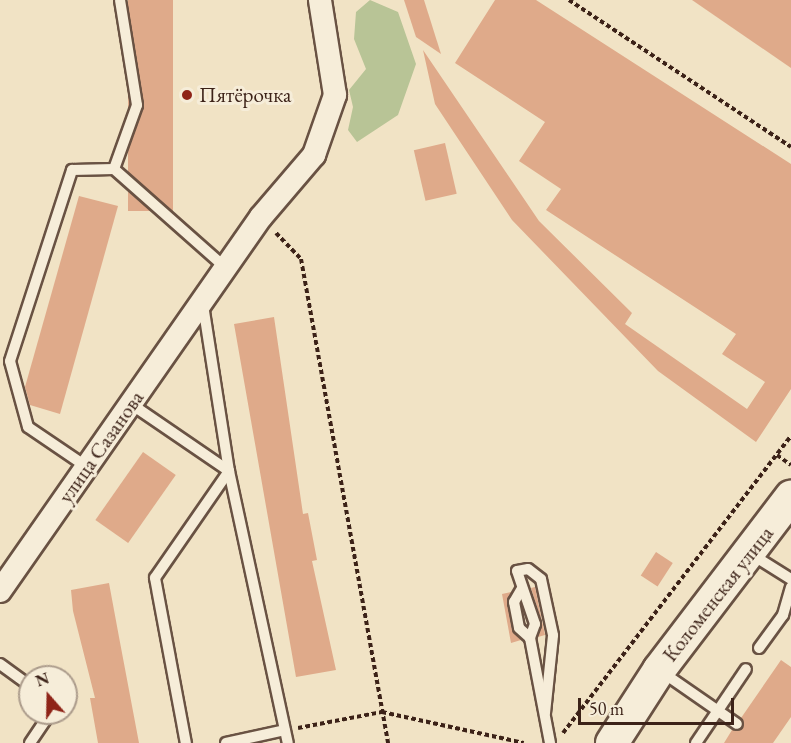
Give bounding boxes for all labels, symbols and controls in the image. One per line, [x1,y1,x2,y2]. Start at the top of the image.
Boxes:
place label: Пятёрочка [199,82,291,108]
marker: Пятёрочка [180,88,194,102]
street label: улица Сазанова [53,386,149,508]
street label: Коломенская улица [657,521,779,667]
north arrow [18,665,78,725]
text: N [33,667,52,692]
scale bar [581,686,737,724]
text: 50 m [589,697,624,720]

